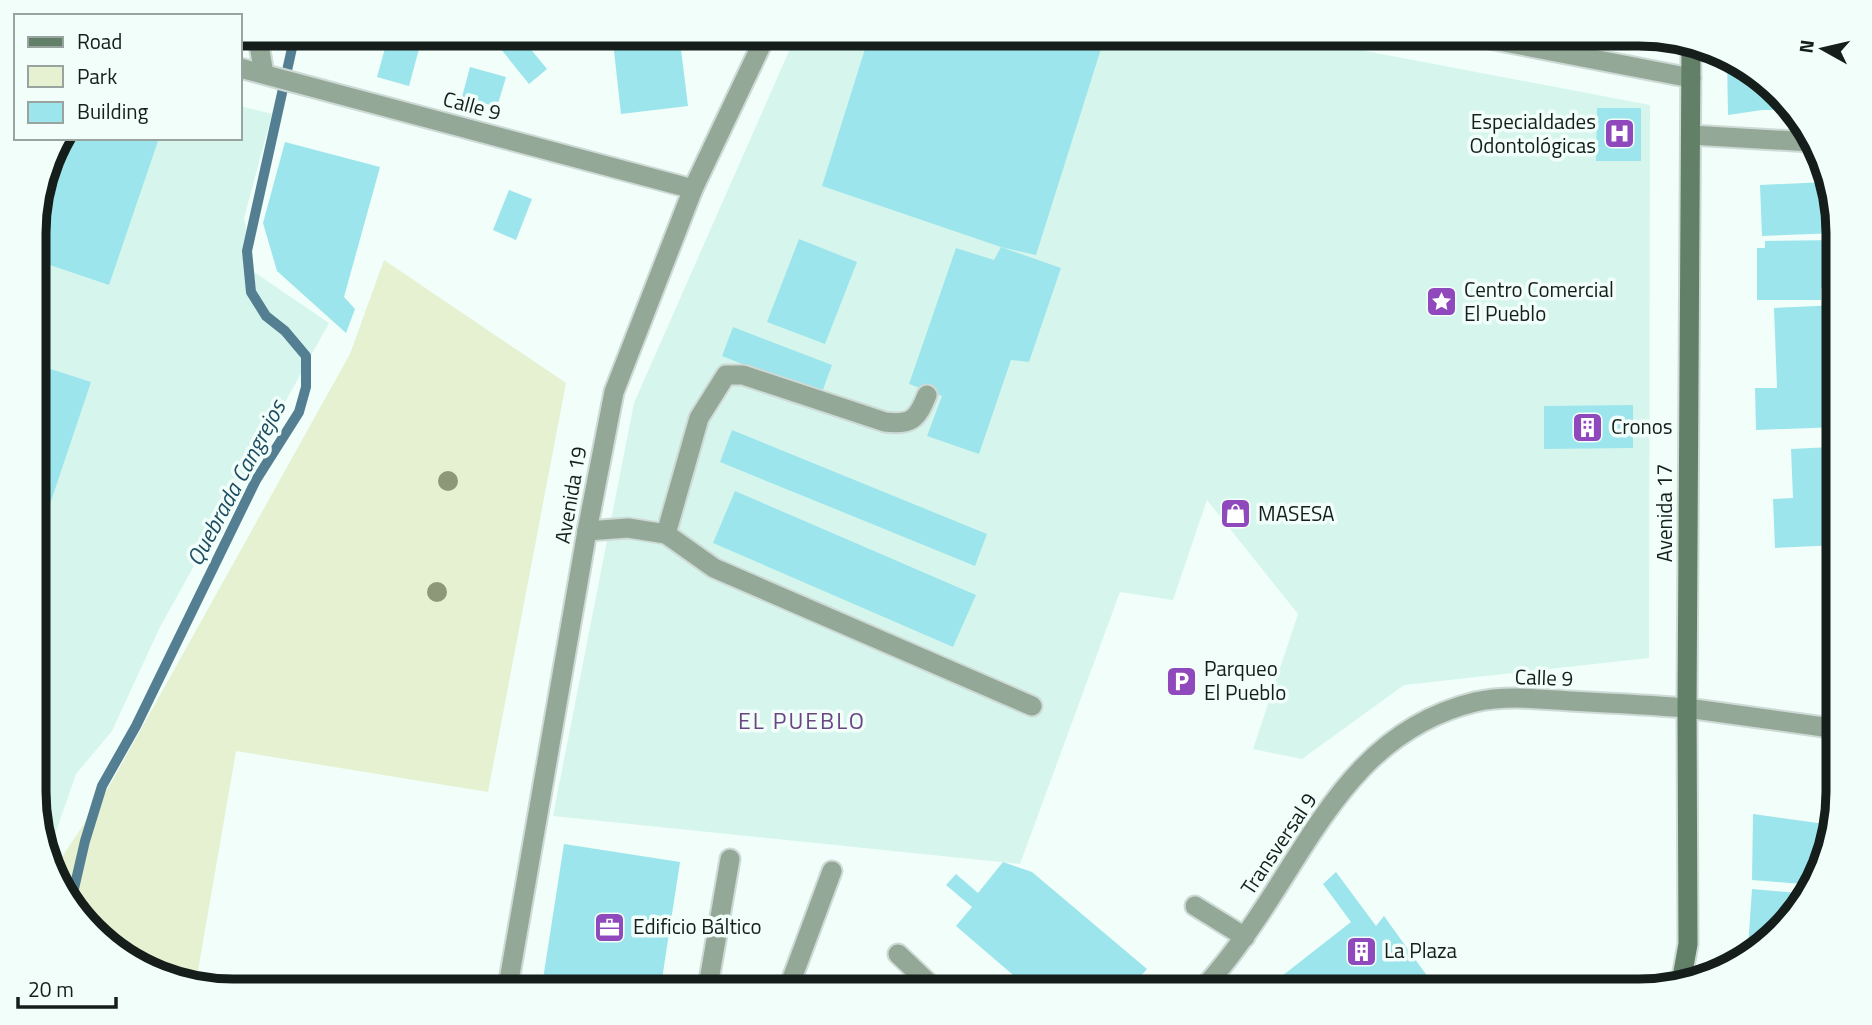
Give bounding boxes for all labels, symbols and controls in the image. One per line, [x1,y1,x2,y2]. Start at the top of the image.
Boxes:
legend [14,14,242,140]
north arrow [1788,14,1858,84]
text: Road [77,25,122,57]
text: N [1790,38,1821,55]
text: Park [77,60,117,92]
street label: Calle 9 [440,82,505,128]
text: Building [77,95,149,127]
place label: Especialdades Odontológicas [1469,105,1596,161]
hospital icon: Especialdades Odontológicas [1602,117,1636,151]
place label: Centro Comercial El Pueblo [1464,273,1614,329]
place icon: Centro Comercial El Pueblo [1424,285,1458,319]
water label: Quebrada Cangrejos [177,392,295,572]
building icon: Cronos [1571,410,1605,444]
place label: Cronos [1611,410,1673,442]
street label: Avenida 19 [546,444,594,546]
street label: Avenida 17 [1648,464,1680,562]
shop icon: MASESA [1218,497,1252,531]
place label: MASESA [1258,497,1335,529]
place label: Parqueo El Pueblo [1204,652,1286,708]
street label: Calle 9 [1514,660,1574,694]
parking icon: Parqueo El Pueblo [1164,664,1198,698]
district label: EL PUEBLO [738,703,866,738]
street label: Transversal 9 [1232,786,1324,901]
office icon: Edificio Báltico [593,910,627,944]
place label: Edificio Báltico [633,910,762,942]
building icon: La Plaza [1344,934,1378,968]
place label: La Plaza [1384,934,1458,966]
scale bar [18,965,116,1009]
text: 20 m [28,973,74,1005]

